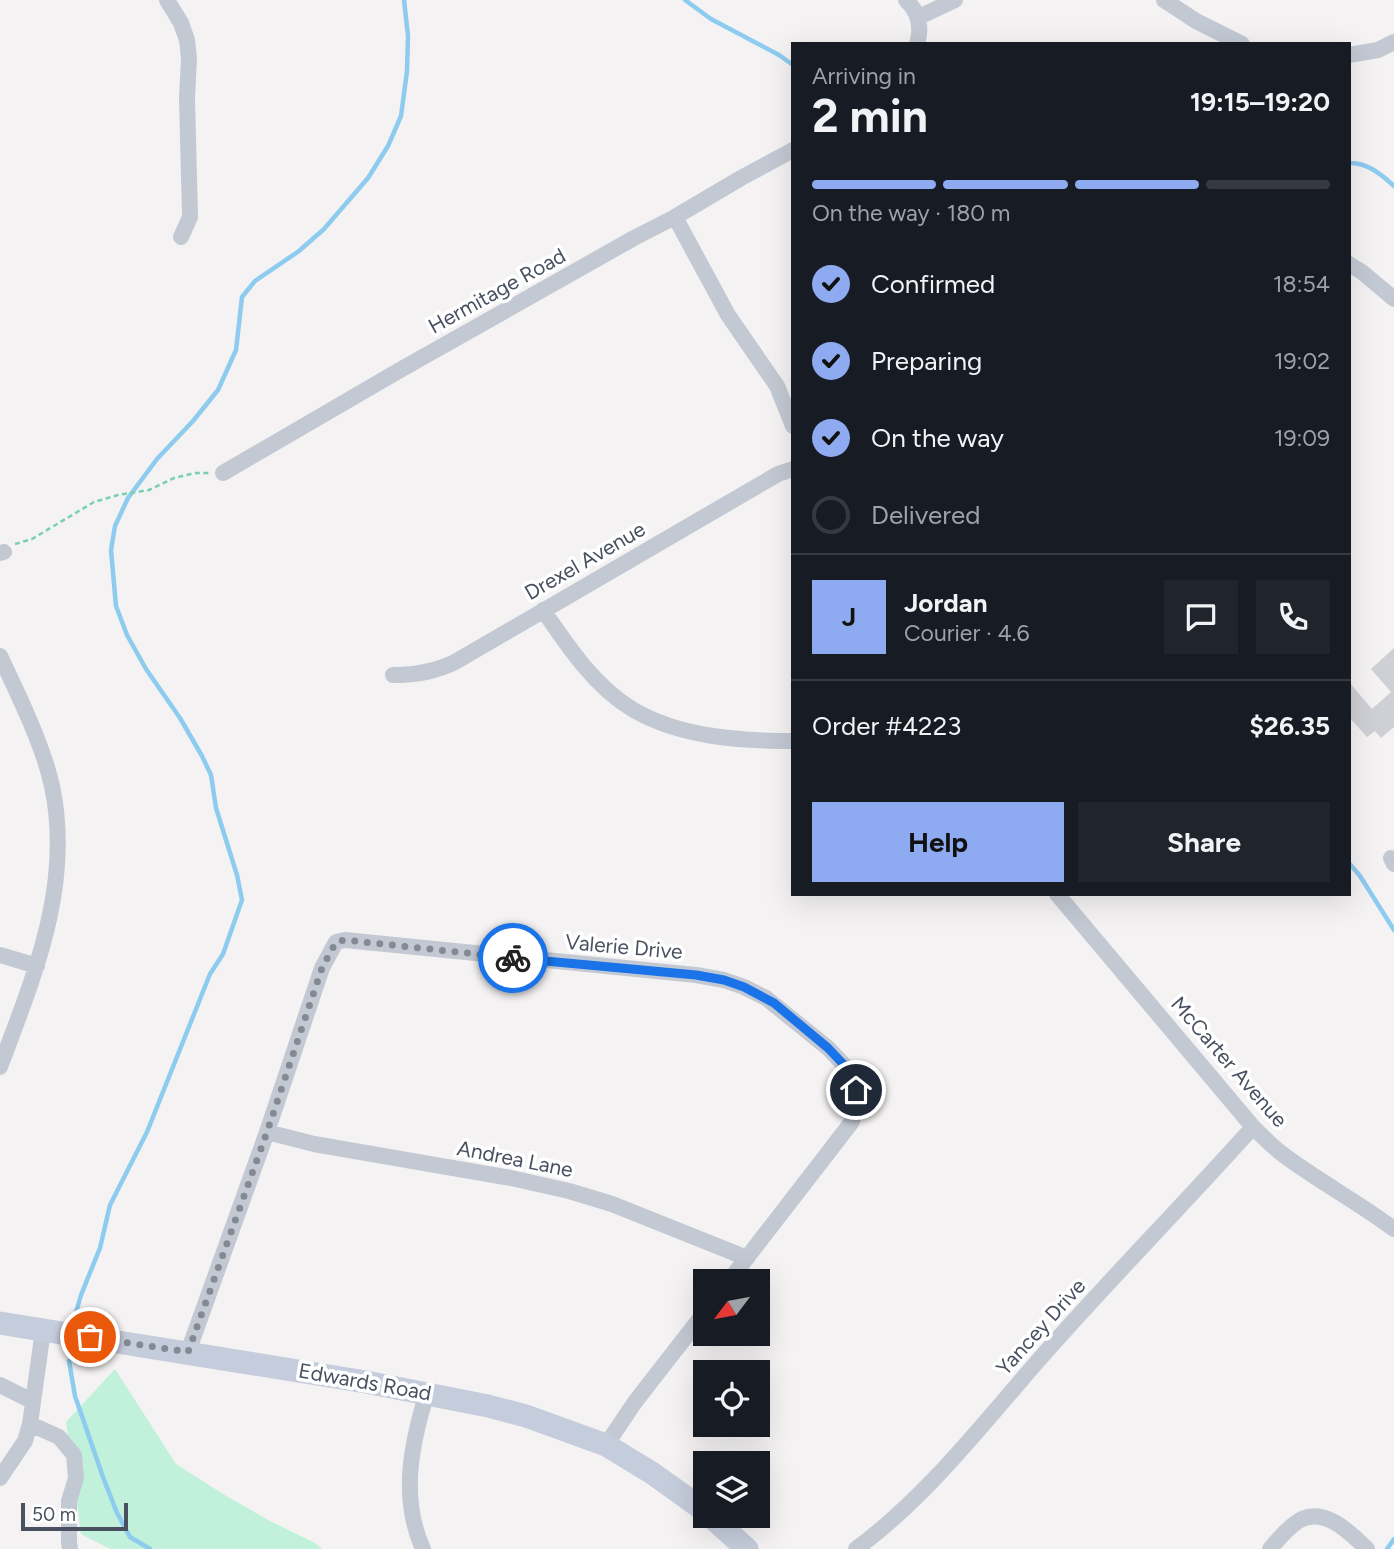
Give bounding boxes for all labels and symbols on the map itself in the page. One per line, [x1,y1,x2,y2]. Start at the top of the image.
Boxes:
street label: Hermitage Road [424,243,570,339]
street label: Drexel Avenue [520,516,649,605]
courier [478,923,548,993]
street label: Valerie Drive [564,929,684,964]
street label: McCarter Avenue [1166,991,1293,1132]
pin [826,1060,886,1120]
street label: Andrea Lane [455,1135,575,1182]
north arrow [693,1269,770,1346]
street label: Yancey Drive [991,1273,1090,1380]
pin [60,1307,120,1367]
street label: Edwards Road [297,1358,433,1405]
scale bar [21,1500,128,1532]

